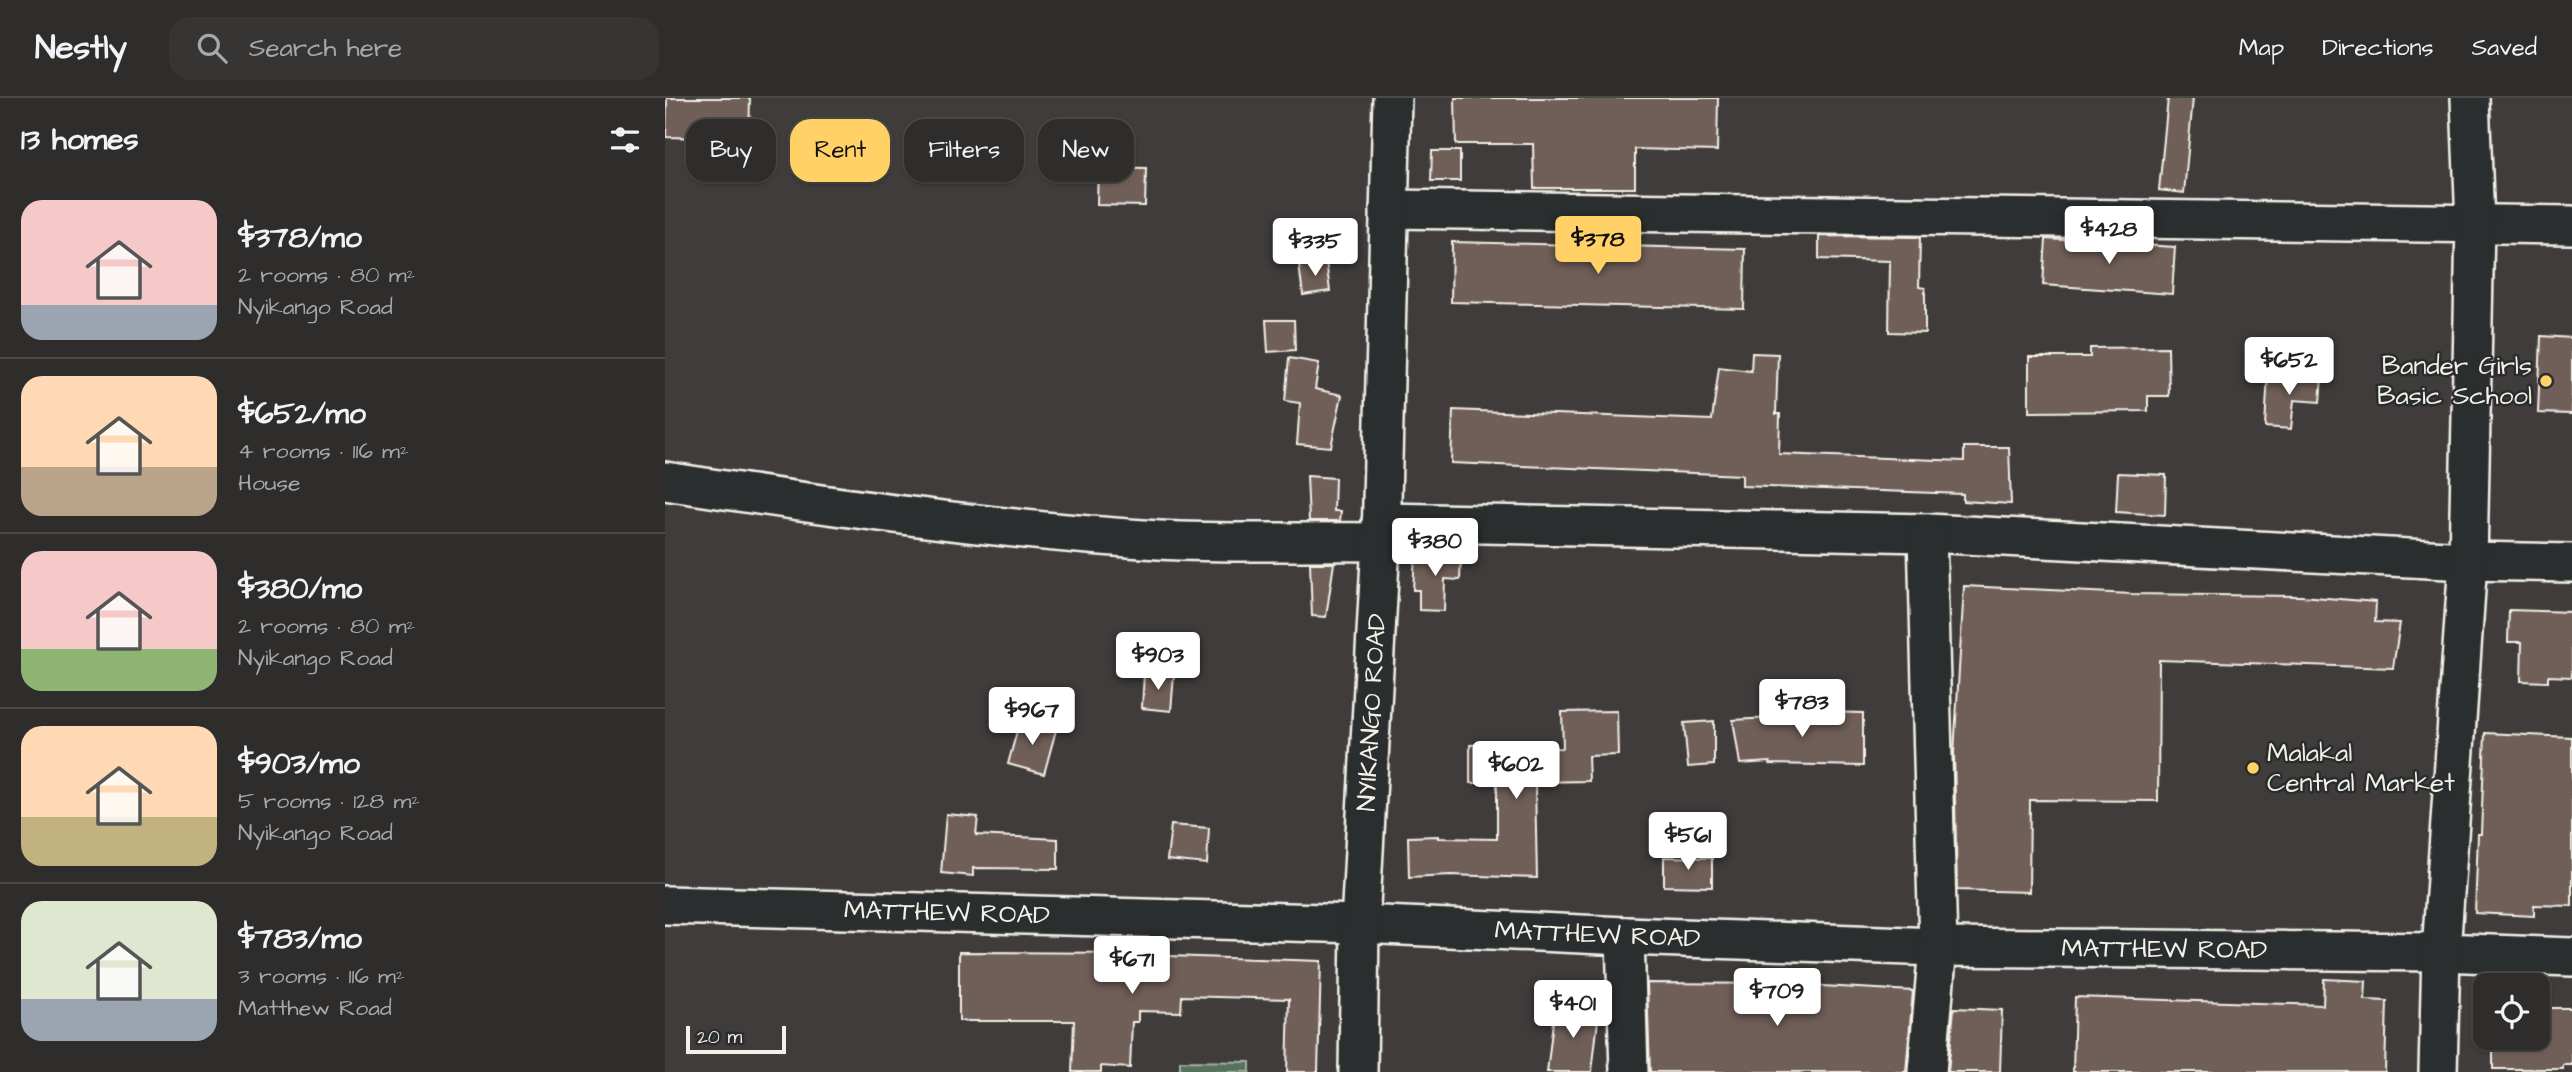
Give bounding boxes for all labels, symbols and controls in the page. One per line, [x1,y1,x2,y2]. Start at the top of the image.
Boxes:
search box [169,17,659,80]
text: Nestly [35,25,127,71]
icon: search [193,29,231,67]
text: Search here [249,30,402,66]
text: Map [2239,31,2284,65]
text: Directions [2322,31,2434,65]
text: Saved [2472,31,2537,65]
text: 13 homes [21,119,138,161]
chip: Buy [686,119,776,182]
chip: Rent [790,119,890,182]
chip: Filters [904,119,1024,182]
chip: New [1038,119,1134,182]
icon: filters [606,121,644,159]
pin: $428 [2068,206,2150,266]
text: $428 [2081,213,2137,245]
pin: $378 [1557,216,1639,276]
text: $378/mo [238,217,362,259]
pin: $335 [1274,218,1356,278]
text: $378 [1571,223,1625,255]
text: $335 [1289,225,1341,257]
icon: home [77,228,161,312]
text: 2 rooms · 80 m² [238,259,415,291]
text: Nyikango Road [238,291,393,323]
pin: $652 [2248,338,2330,397]
text: $652 [2261,344,2317,376]
place label: Bander Girls Basic School [2377,348,2532,414]
marker: Bander Girls Basic School [2538,373,2554,389]
text: $652/mo [238,393,366,435]
icon: home [77,404,161,488]
text: 4 rooms · 116 m² [238,435,409,467]
text: House [238,467,301,499]
pin: $380 [1394,518,1476,578]
text: $380 [1408,525,1462,557]
text: $380/mo [238,568,362,610]
icon: home [77,579,161,663]
text: 2 rooms · 80 m² [238,610,415,642]
street label: NYIKANGO ROAD [1348,612,1395,812]
pin: $903 [1117,632,1199,692]
text: $903 [1132,639,1184,671]
text: Nyikango Road [238,642,393,674]
pin: $783 [1761,680,1843,739]
text: $783 [1775,686,1829,718]
pin: $967 [991,688,1073,747]
text: $967 [1005,694,1059,726]
place label: Malakal Central Market [2267,735,2455,801]
pin: $602 [1475,742,1557,801]
text: $903/mo [238,743,360,785]
text: $602 [1489,748,1543,780]
icon: home [77,754,161,838]
marker: Malakal Central Market [2245,760,2261,776]
text: 5 rooms · 128 m² [238,785,420,817]
pin: $561 [1647,812,1729,872]
text: Nyikango Road [238,817,393,849]
text: $561 [1665,819,1711,851]
street label: MATTHEW ROAD [843,892,1051,934]
street label: MATTHEW ROAD [1494,912,1701,957]
text: $783/mo [238,918,362,960]
icon: home [77,929,161,1013]
street label: MATTHEW ROAD [2061,930,2268,968]
pin: $671 [1091,936,1173,996]
text: $671 [1110,943,1154,975]
text: 3 rooms · 116 m² [238,960,405,992]
pin: $709 [1736,968,1818,1028]
map controls [2473,973,2550,1050]
button: locate [2473,973,2550,1050]
text: $709 [1750,975,1804,1007]
pin: $401 [1532,981,1614,1040]
text: $401 [1550,987,1596,1019]
text: Matthew Road [238,992,392,1024]
scale bar [686,1023,786,1055]
text: 20 m [697,1024,742,1051]

